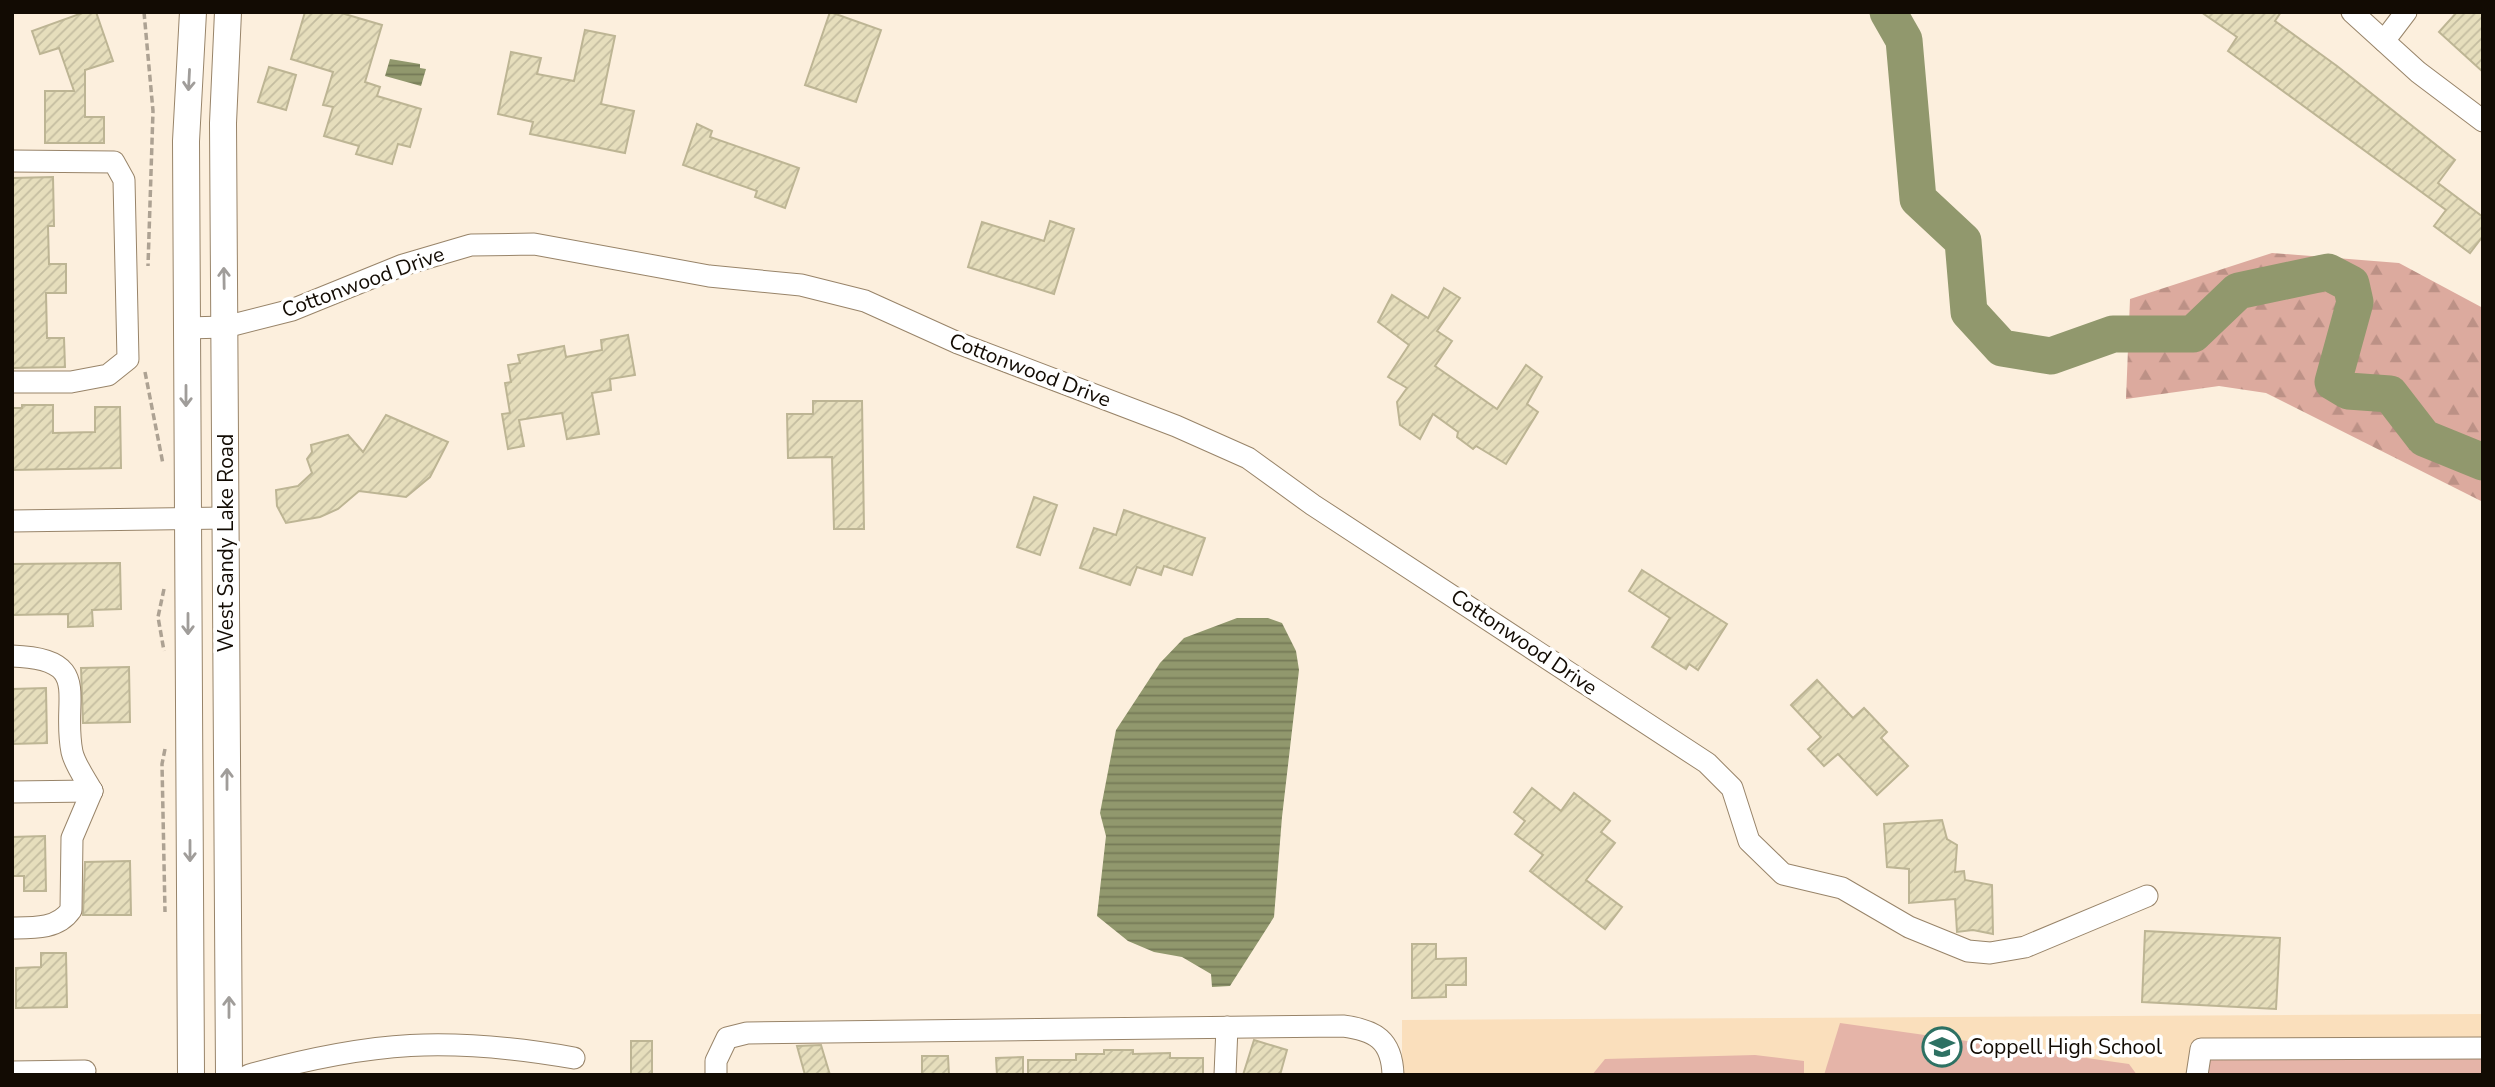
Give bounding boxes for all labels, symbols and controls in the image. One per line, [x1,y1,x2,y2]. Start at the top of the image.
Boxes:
one-way arrow [182,69,195,91]
street label: Cottonwood Drive [278,240,448,324]
one-way arrow [218,267,231,290]
street label: Cottonwood Drive [945,326,1115,414]
one-way arrow [179,385,193,408]
street label: West Sandy Lake Road [212,434,240,652]
street label: Cottonwood Drive [1445,583,1603,701]
one-way arrow [181,612,195,635]
one-way arrow [220,768,234,791]
one-way arrow [183,840,197,863]
one-way arrow [222,995,236,1018]
school or university icon: Coppell High School [1921,1026,1963,1068]
place label: Coppell High School [1969,1033,2163,1061]

